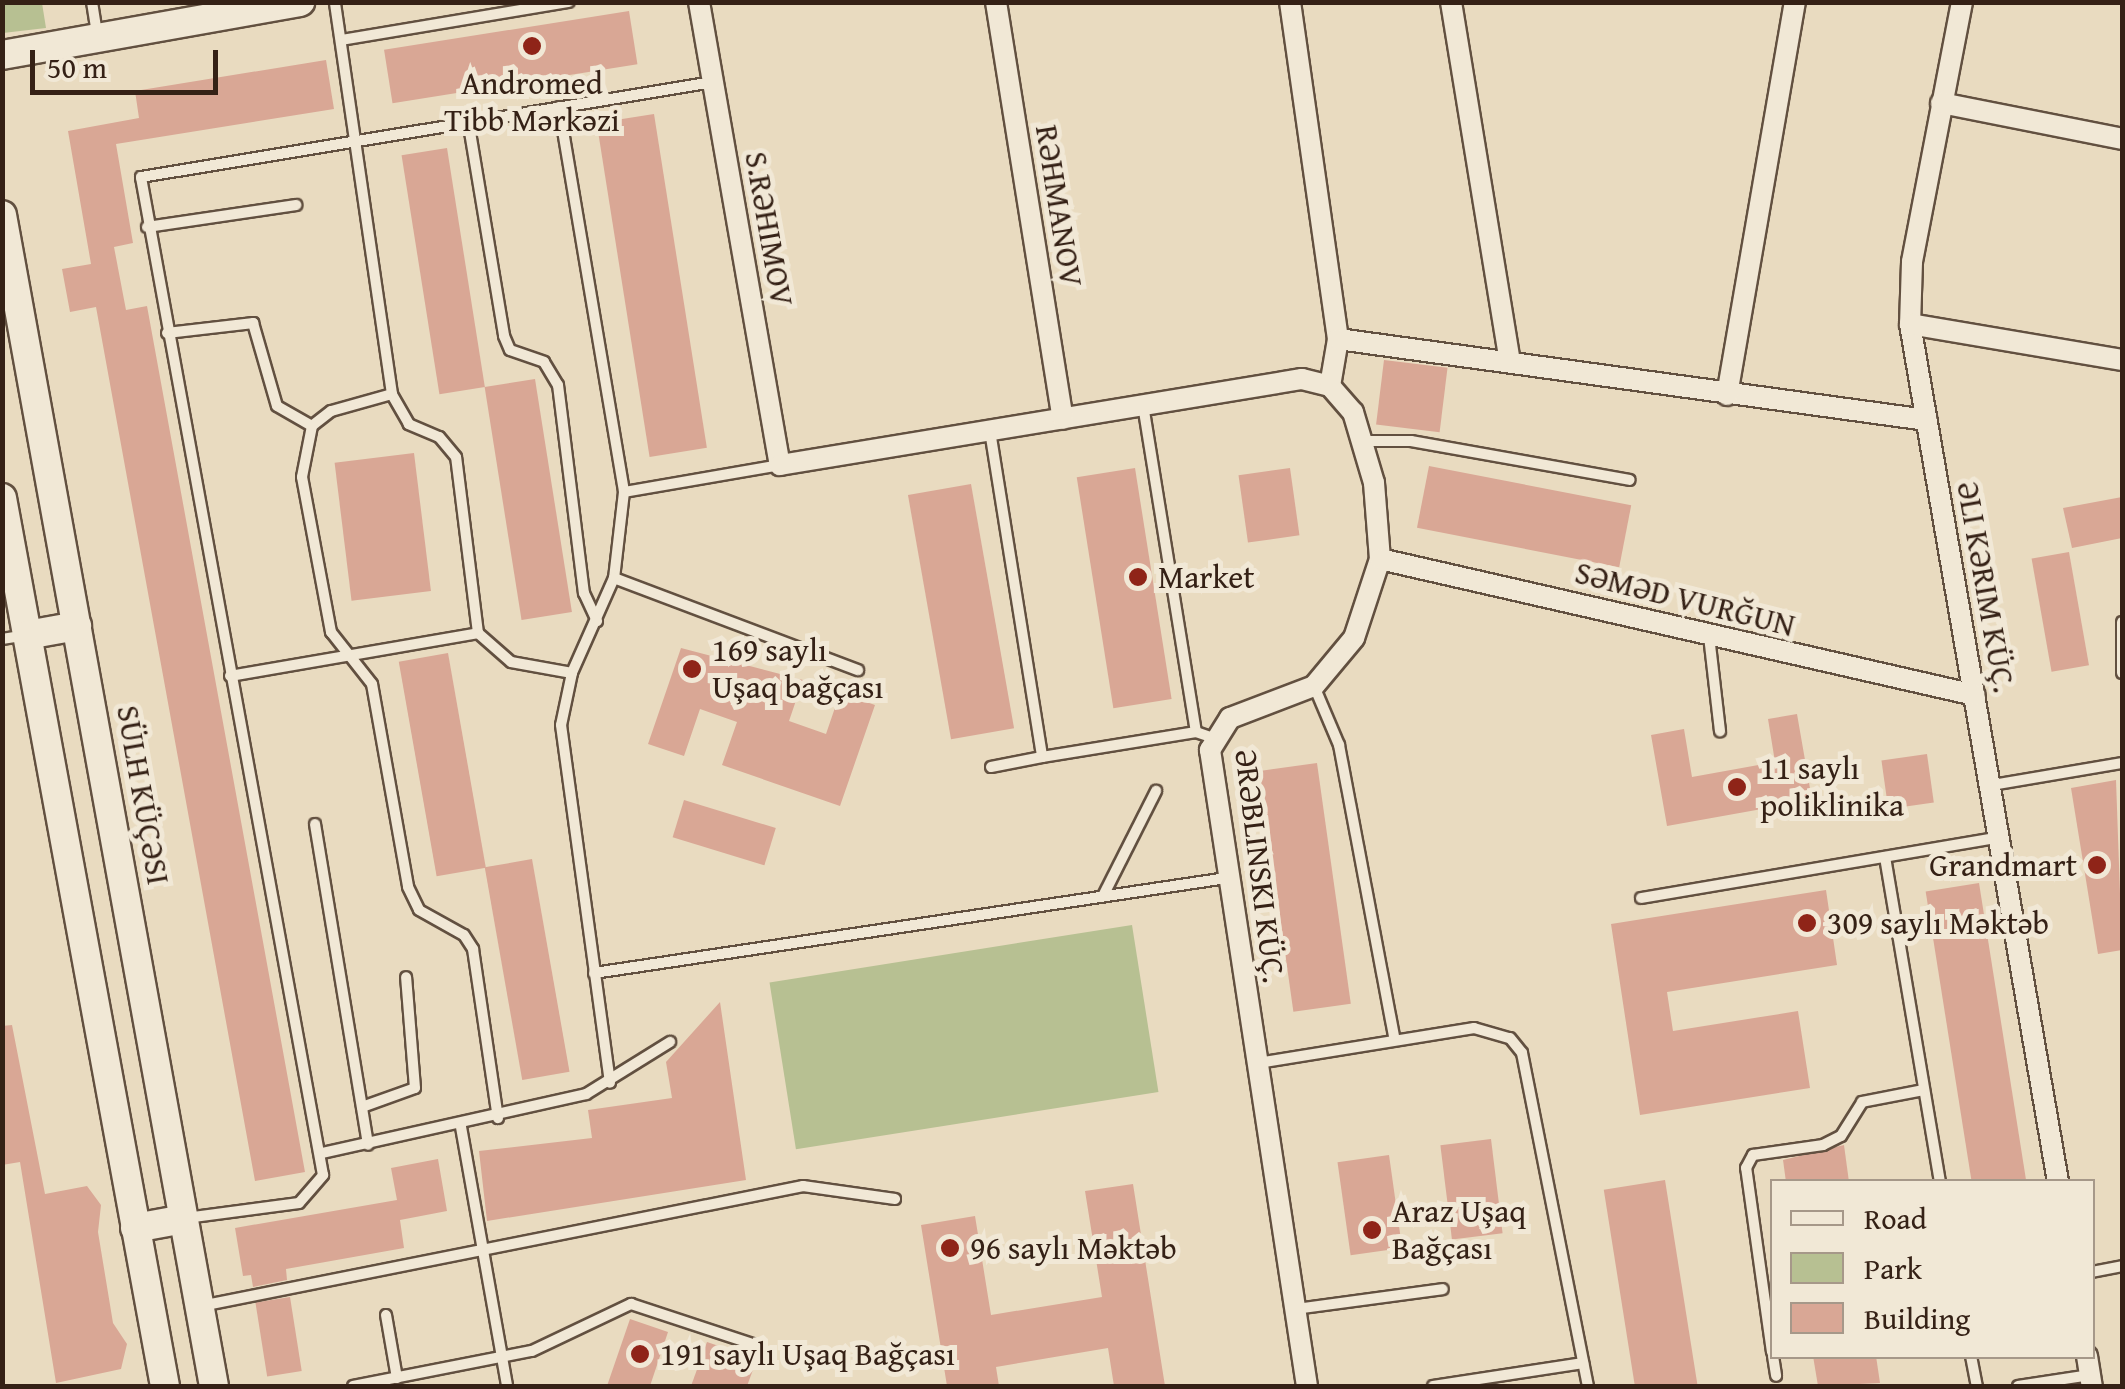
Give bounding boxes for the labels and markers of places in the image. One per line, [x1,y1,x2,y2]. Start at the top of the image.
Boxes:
marker: Andromed Tibb Mərkəzi [519,33,545,59]
place label: Andromed Tibb Mərkəzi [444,65,620,140]
place label: Market [1158,558,1254,596]
marker: Market [1127,566,1149,588]
place label: 169 saylı Uşaq bağçası [712,632,883,707]
marker: 169 saylı Uşaq bağçası [681,658,703,680]
place label: 11 saylı poliklinika [1760,750,1904,825]
marker: 11 saylı poliklinika [1724,774,1750,800]
place label: Grandmart [1929,846,2077,884]
marker: Grandmart [2086,854,2108,876]
place label: 309 saylı Məktəb [1827,904,2049,942]
marker: 309 saylı Məktəb [1796,912,1818,934]
place label: Araz Uşaq Bağçası [1392,1193,1526,1268]
marker: Araz Uşaq Bağçası [1361,1219,1383,1241]
place label: 96 saylı Məktəb [970,1229,1177,1267]
marker: 96 saylı Məktəb [939,1237,961,1259]
place label: 191 saylı Uşaq Bağçası [660,1335,955,1373]
marker: 191 saylı Uşaq Bağçası [629,1343,651,1365]

